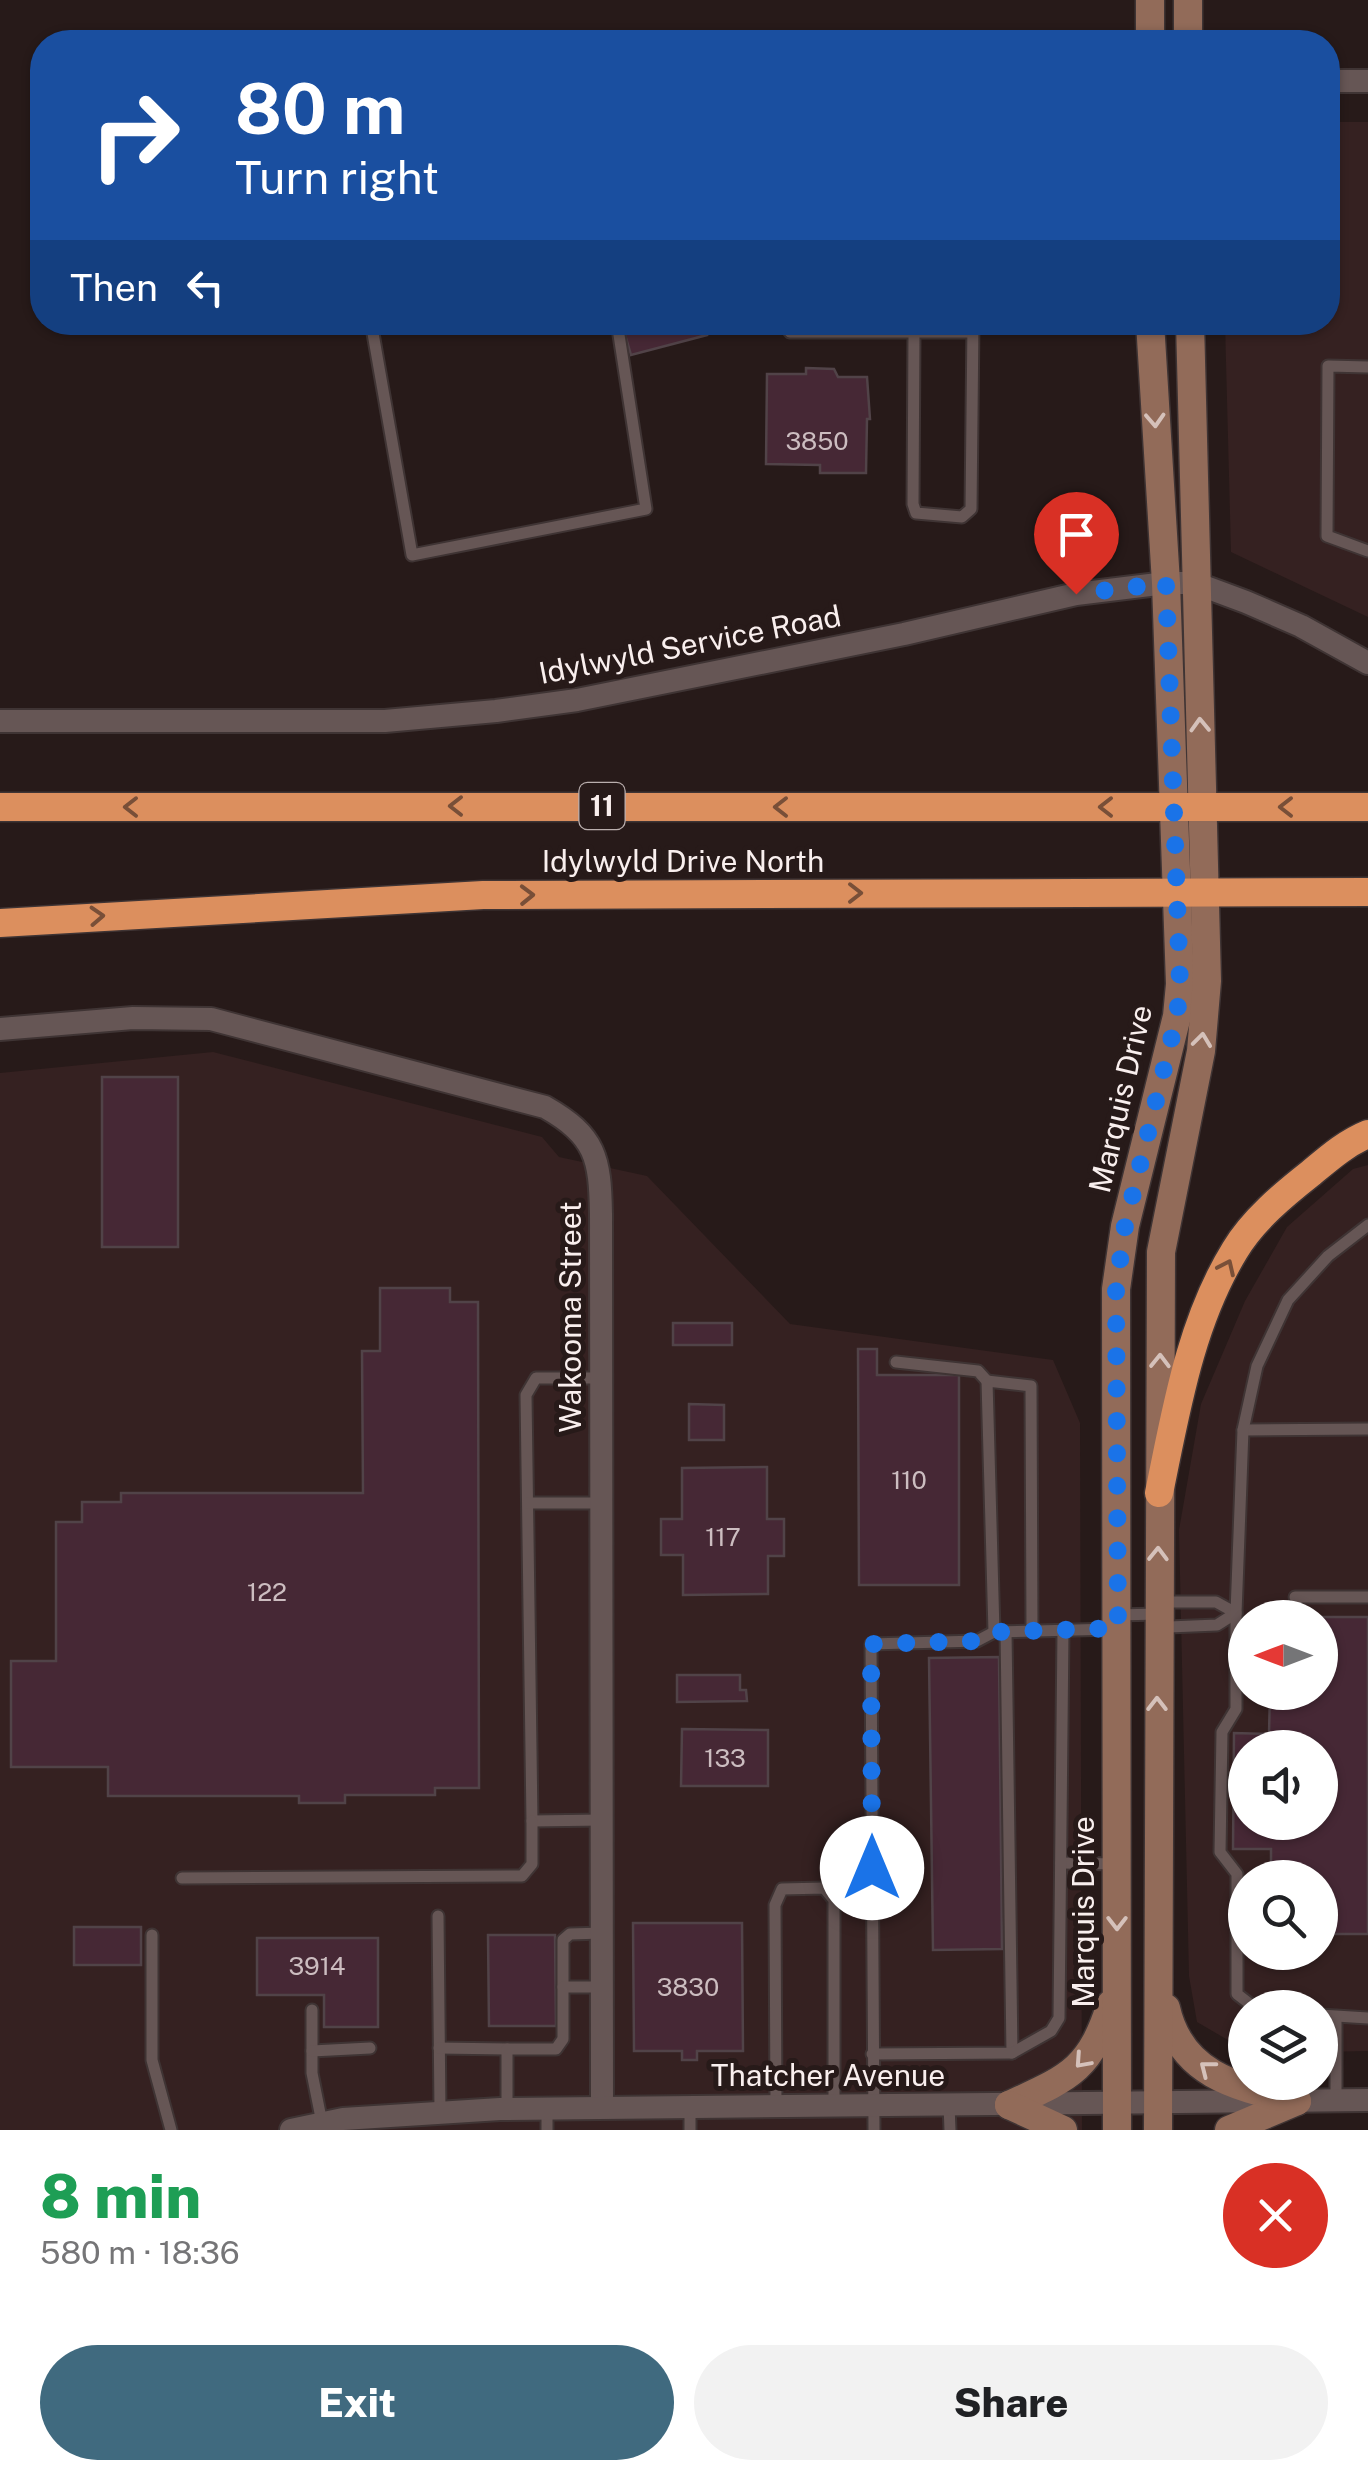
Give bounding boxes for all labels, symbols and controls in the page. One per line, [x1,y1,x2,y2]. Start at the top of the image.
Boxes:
text: 80 m [235,67,405,150]
icon: right [70,70,200,200]
text: Turn right [235,151,439,204]
icon: left [178,260,233,315]
text: Then [70,265,158,310]
one-way arrow [1144,412,1165,428]
house number: 3850 [785,426,849,456]
pin [1034,492,1119,595]
icon: arrive [1049,507,1104,562]
street label: Idylwyld Service Road [536,597,844,691]
one-way arrow [1190,716,1211,732]
road number: 11 [580,783,624,829]
one-way arrow [447,795,462,817]
one-way arrow [122,796,138,817]
one-way arrow [772,796,788,818]
one-way arrow [1097,796,1112,818]
one-way arrow [1277,796,1292,818]
street label: Idylwyld Drive North [542,843,824,879]
one-way arrow [848,882,863,904]
one-way arrow [520,884,535,906]
one-way arrow [90,906,106,927]
street label: Marquis Drive [1081,1001,1159,1196]
one-way arrow [1191,1031,1212,1047]
street label: Wakooma Street [552,1201,588,1433]
one-way arrow [1214,1259,1234,1277]
one-way arrow [1149,1352,1171,1368]
house number: 110 [891,1465,927,1495]
house number: 117 [705,1522,741,1552]
one-way arrow [1147,1545,1169,1560]
house number: 122 [247,1577,287,1607]
north arrow [1228,1600,1338,1710]
map controls [1228,1600,1338,2100]
one-way arrow [1146,1696,1168,1712]
button: sound [1228,1730,1338,1840]
house number: 133 [704,1743,746,1773]
position arrow [820,1816,924,1920]
street label: Marquis Drive [1065,1816,1101,2008]
button: search [1228,1860,1338,1970]
one-way arrow [1106,1916,1128,1931]
house number: 3914 [288,1951,346,1981]
house number: 3830 [657,1972,719,2002]
button: layers [1228,1990,1338,2100]
one-way arrow [1076,2049,1094,2067]
street label: Thatcher Avenue [711,2057,945,2093]
one-way arrow [1200,2063,1218,2080]
text: 8 min [40,2161,201,2232]
button: close [1223,2163,1328,2268]
text: 580 m · 18:36 [40,2234,240,2271]
button: Exit [40,2345,674,2460]
button: Share [694,2345,1328,2460]

